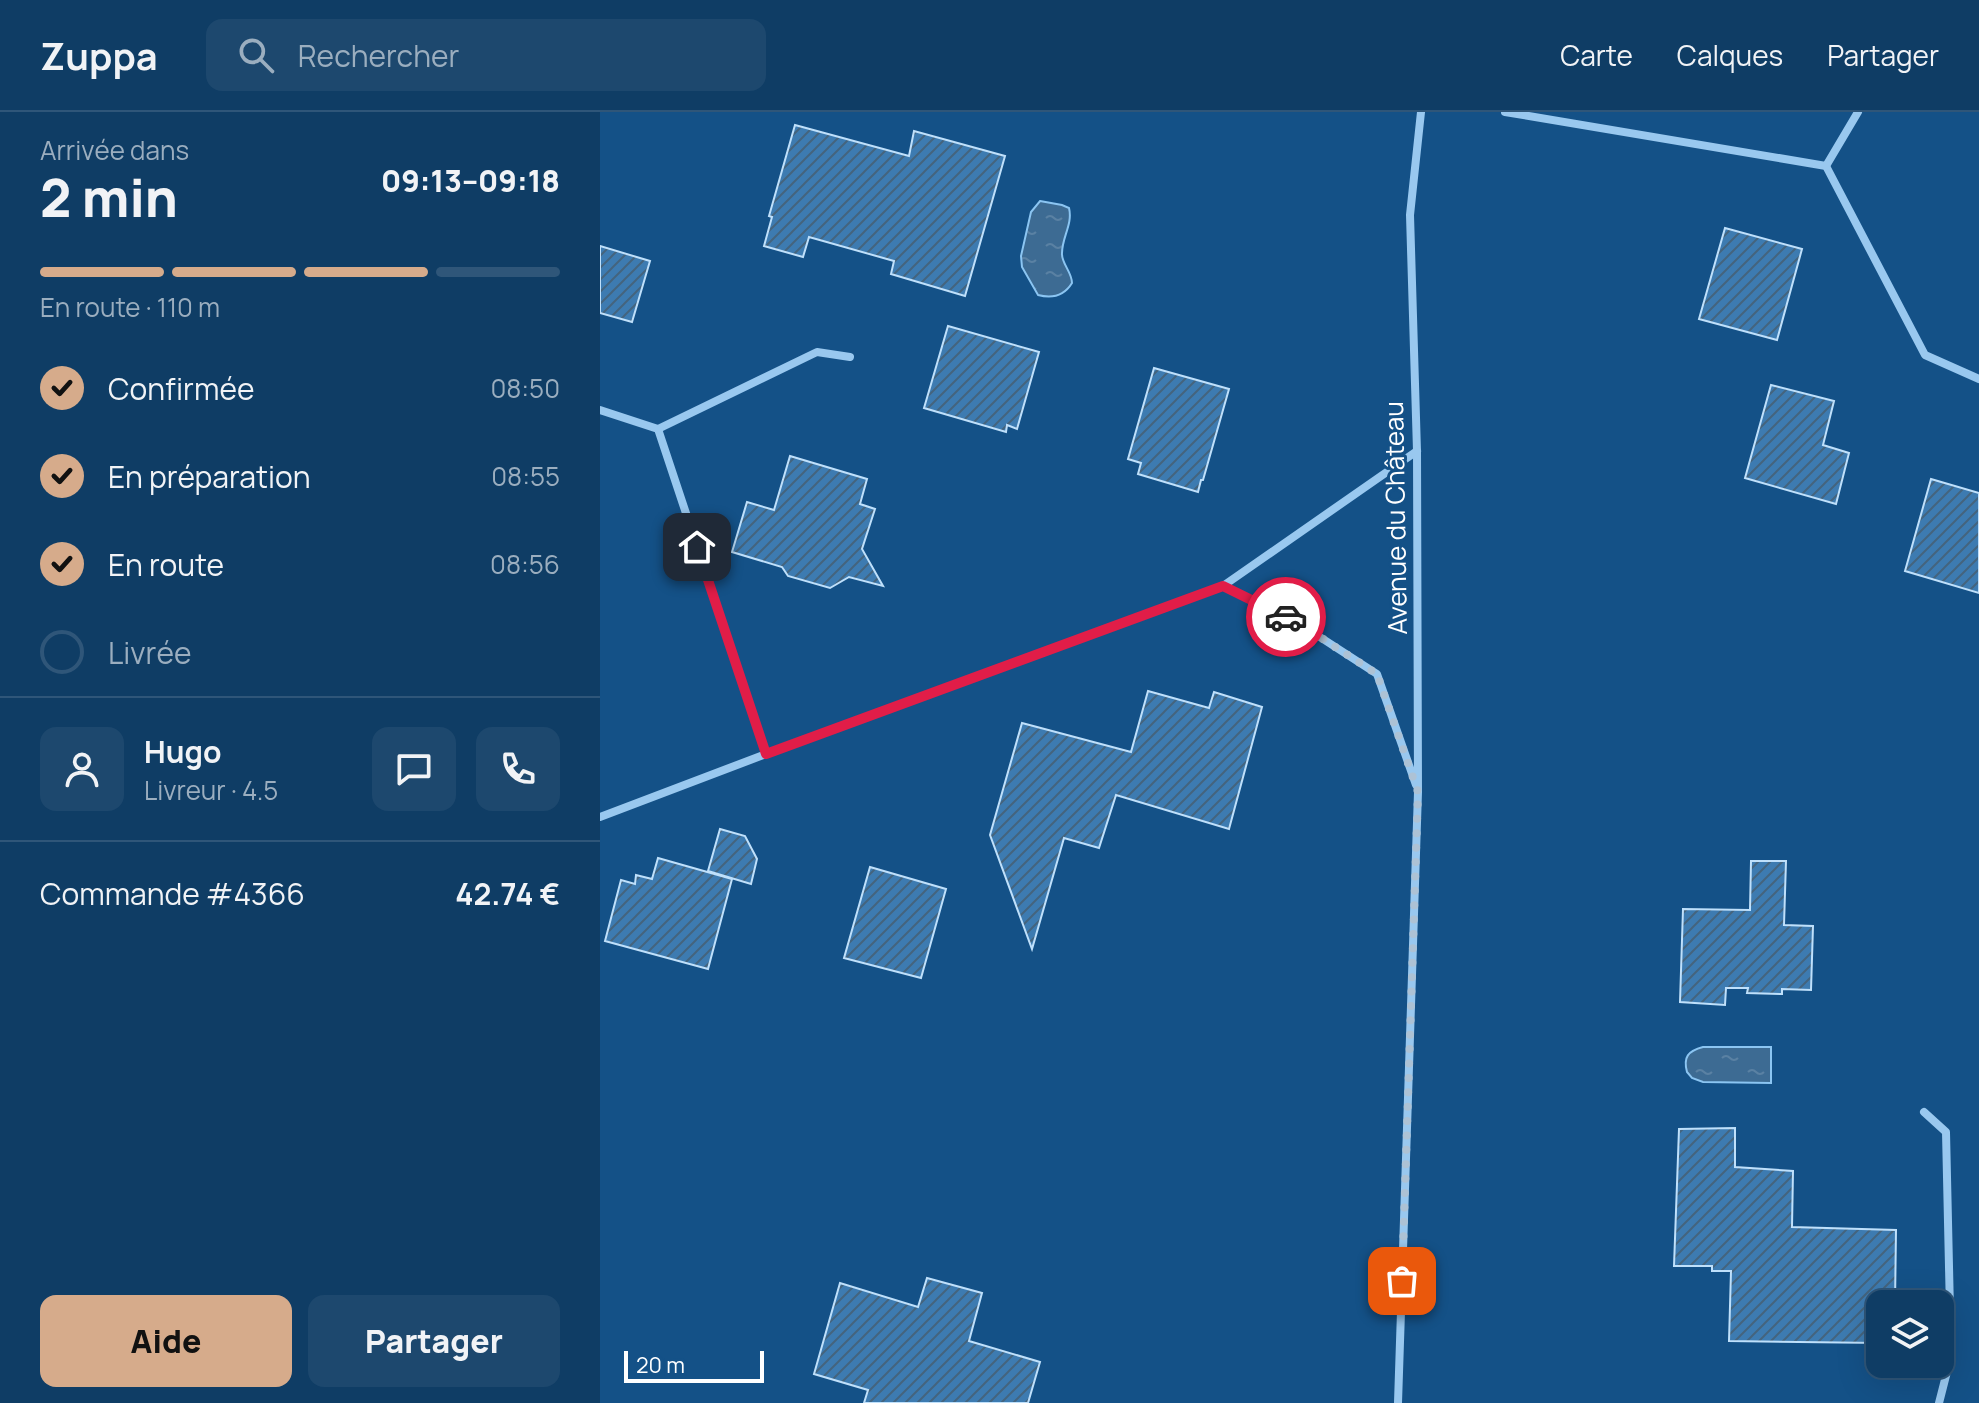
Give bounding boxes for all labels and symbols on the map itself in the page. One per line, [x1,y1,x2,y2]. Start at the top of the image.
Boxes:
street label: Avenue du Château [1375,401,1415,635]
pin [663,513,731,581]
courier [1246,577,1326,657]
pin [1368,1247,1436,1315]
scale bar [624,1347,764,1383]

